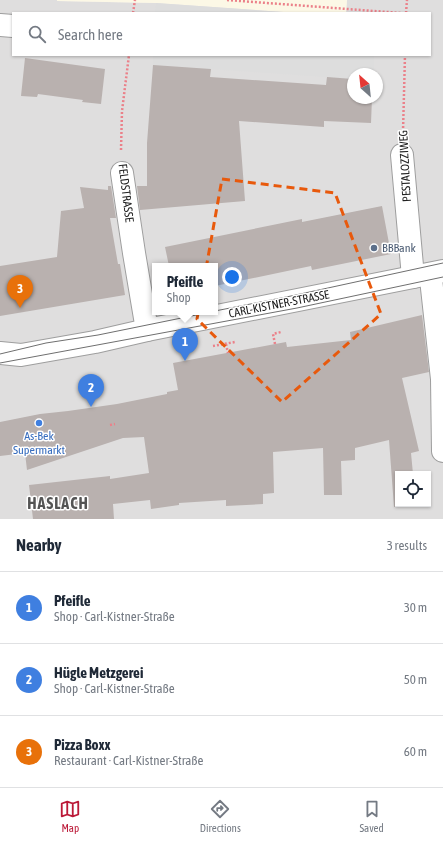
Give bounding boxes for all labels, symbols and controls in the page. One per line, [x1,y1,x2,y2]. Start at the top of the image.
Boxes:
search box [12,12,431,56]
icon: search [26,23,48,45]
text: Search here [58,26,123,43]
north arrow [347,68,383,104]
street label: PESTALOZZIWEG [396,130,414,202]
street label: FELDSTRASSE [115,163,137,223]
place label: BBBank [382,241,416,255]
marker: BBBank [369,243,379,253]
popup [152,263,218,315]
your location [222,267,242,287]
text: Pfeifle [167,273,203,290]
pin: 3 [7,275,33,308]
street label: CARL-KISTNER-STRASSE [228,287,330,321]
text: Shop [167,290,191,305]
pin: 1 [172,328,198,361]
pin: 2 [78,374,104,407]
marker: As-Bek Supermarkt [34,418,44,428]
place label: As-Bek Supermarkt [13,429,66,457]
map controls [395,471,431,507]
button: locate [395,471,431,507]
district label: HASLACH [27,494,89,512]
text: Nearby [16,535,62,555]
text: 3 results [387,538,427,553]
text: Pfeifle [54,592,91,609]
text: 1 [26,600,32,615]
text: 30 m [404,600,427,615]
text: Shop · Carl-Kistner-Straße [54,609,175,624]
text: Hügle Metzgerei [54,664,143,681]
text: 2 [26,672,32,687]
text: 50 m [404,672,427,687]
text: Shop · Carl-Kistner-Straße [54,681,175,696]
text: Pizza Boxx [54,736,111,753]
text: 3 [26,744,32,759]
text: 60 m [404,744,427,759]
text: Restaurant · Carl-Kistner-Straße [54,753,203,768]
tab: Map [59,798,81,834]
tab: Directions [200,798,241,834]
tab: Saved [359,798,384,834]

